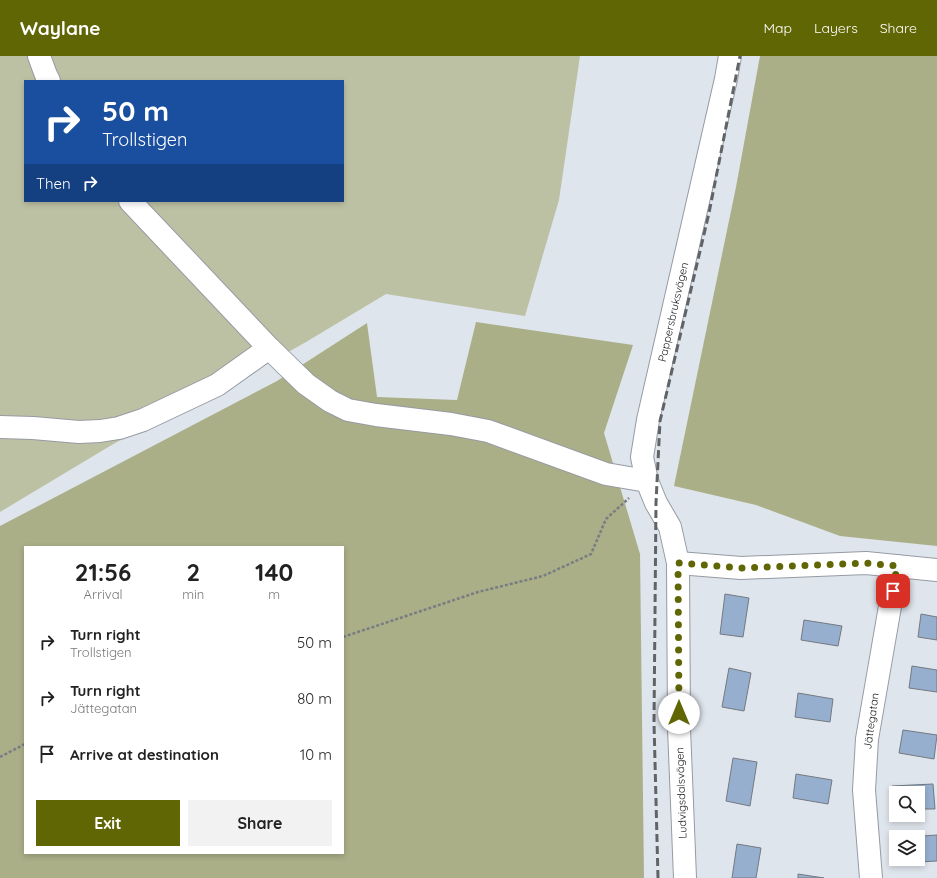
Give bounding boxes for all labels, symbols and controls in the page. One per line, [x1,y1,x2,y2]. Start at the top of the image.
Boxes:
text: Waylane [20,16,100,40]
text: Map [763,19,792,37]
text: Layers [814,19,858,37]
text: Share [880,19,917,37]
text: 50 m [102,93,169,128]
icon: right [36,96,88,148]
text: Trollstigen [102,128,187,151]
icon: right [79,172,101,194]
text: Then [36,174,71,193]
street label: Pappersbruksvägen [655,261,691,363]
text: 21:56 [75,557,131,587]
text: 2 [186,557,200,587]
text: 140 [255,557,293,587]
pin [876,574,910,608]
icon: arrive [882,580,904,602]
text: Arrival [84,586,123,602]
text: min [182,586,204,602]
text: m [268,586,280,602]
text: Turn right [70,625,141,644]
icon: right [36,631,58,653]
text: 50 m [297,633,332,652]
text: Trollstigen [70,644,132,660]
text: Turn right [70,681,141,700]
icon: right [36,687,58,709]
text: 80 m [297,689,332,708]
position arrow [658,692,700,734]
street label: Jättegatan [860,692,882,750]
text: Jättegatan [70,700,137,716]
icon: arrive [36,743,58,765]
text: Arrive at destination [70,745,219,764]
text: 10 m [300,745,332,764]
street label: Ludvigsdalsvägen [672,747,690,839]
map controls [889,786,925,866]
button: search [889,786,925,822]
button: Exit [36,800,180,846]
button: Share [188,800,332,846]
button: layers [889,830,925,866]

